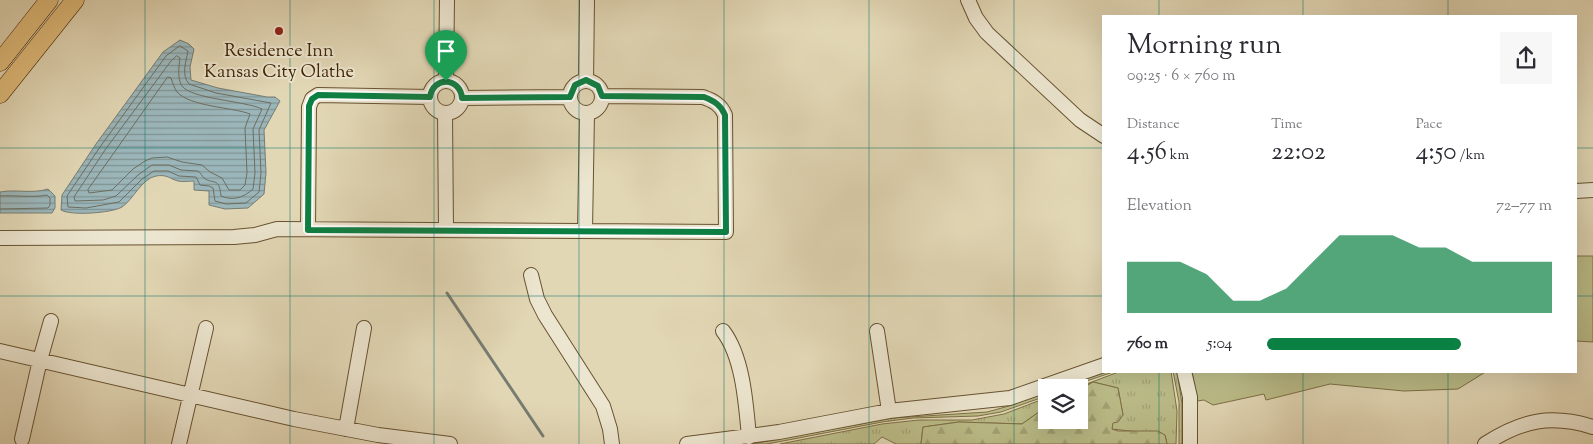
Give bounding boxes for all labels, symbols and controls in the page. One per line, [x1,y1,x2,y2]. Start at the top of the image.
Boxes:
marker: Residence Inn Kansas City Olathe [273,25,285,37]
text: Morning run [1127,26,1282,66]
pin [425,30,467,81]
button: share [1500,32,1552,84]
icon: arrive [432,37,460,65]
place label: Residence Inn Kansas City Olathe [204,39,354,86]
text: 09:25 · 6 × 760 m [1127,65,1235,88]
text: Distance [1127,115,1180,135]
text: Time [1271,115,1302,135]
text: Pace [1416,115,1442,135]
text: 4.56 [1127,135,1167,171]
text: 22:02 [1271,135,1326,171]
text: 4:50 [1416,135,1457,171]
text: km [1167,146,1189,166]
text: /km [1457,146,1485,166]
text: Elevation [1127,195,1192,218]
text: 72–77 m [1496,195,1552,218]
text: 760 m [1127,333,1168,356]
text: 5:04 [1207,333,1232,356]
map controls [1038,379,1088,429]
button: layers [1038,379,1088,429]

